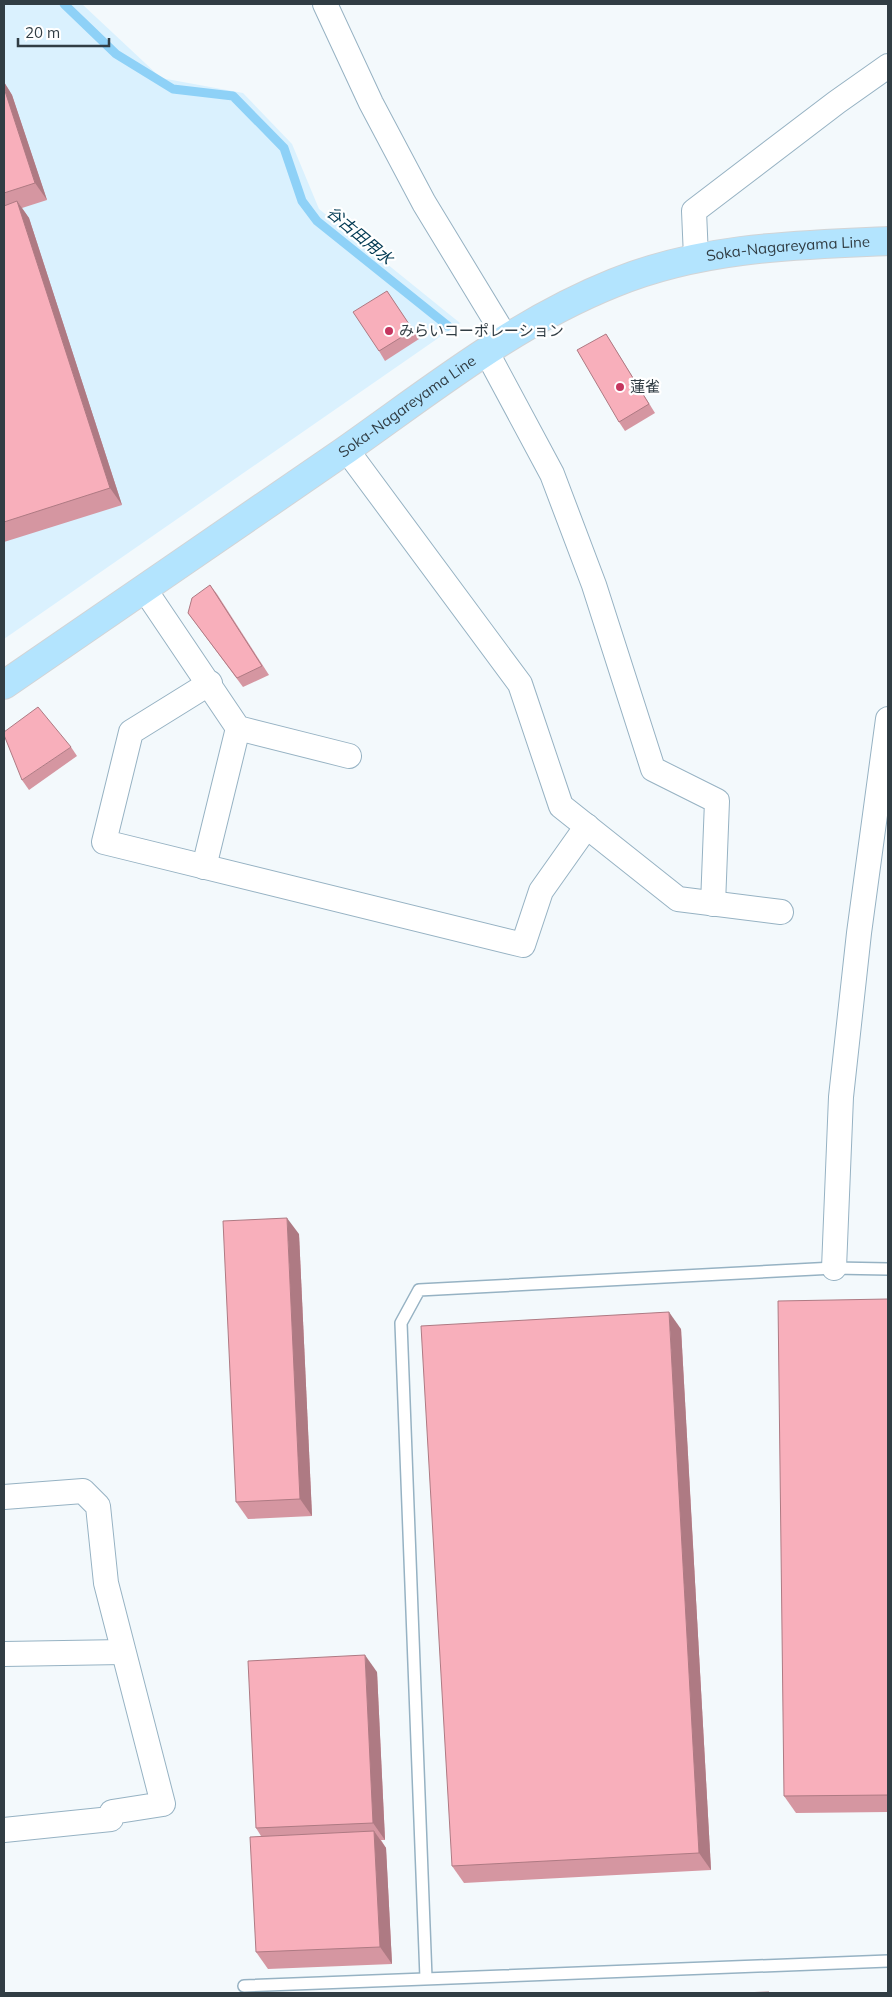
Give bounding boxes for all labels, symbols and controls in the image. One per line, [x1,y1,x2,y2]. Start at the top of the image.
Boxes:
scale bar [18,15,109,47]
text: 20 m [25,23,60,42]
water label: 谷古田用水 [323,202,399,270]
street label: Soka-Nagareyama Line [705,232,870,265]
place label: みらいコーポレーション [399,321,564,340]
marker: みらいコーポレーション [383,325,395,337]
street label: Soka-Nagareyama Line [334,351,479,461]
place label: 蓮雀 [630,377,660,396]
marker: 蓮雀 [614,381,626,393]

